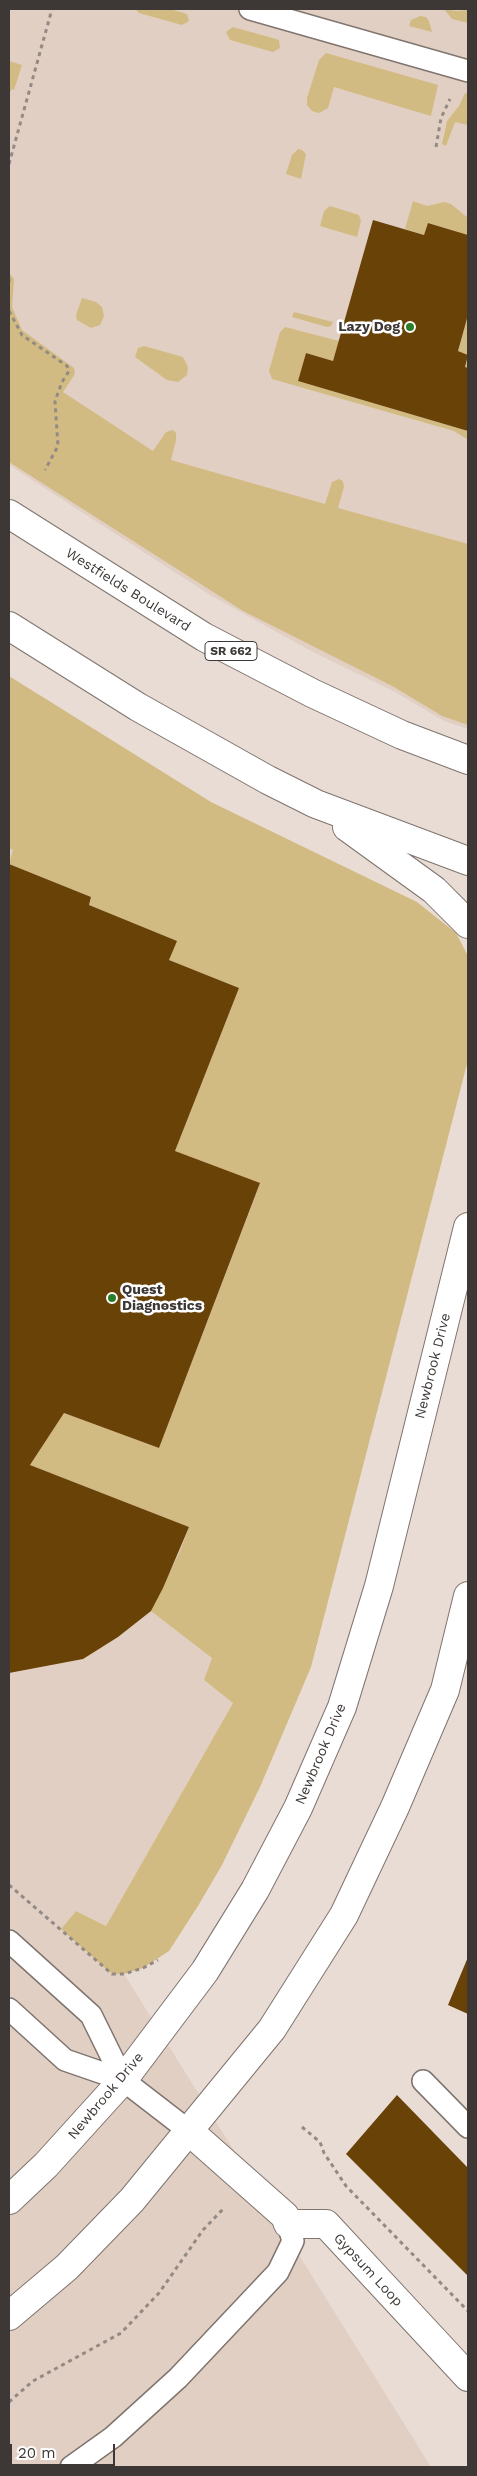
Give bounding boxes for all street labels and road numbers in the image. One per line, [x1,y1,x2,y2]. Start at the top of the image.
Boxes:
street label: Westfields Boulevard [62,545,194,635]
road number: SR 662 [205,641,257,660]
street label: Newbrook Drive [412,1311,454,1421]
street label: Newbrook Drive [292,1701,350,1807]
street label: Newbrook Drive [65,2049,147,2143]
street label: Gypsum Loop [330,2230,406,2310]

